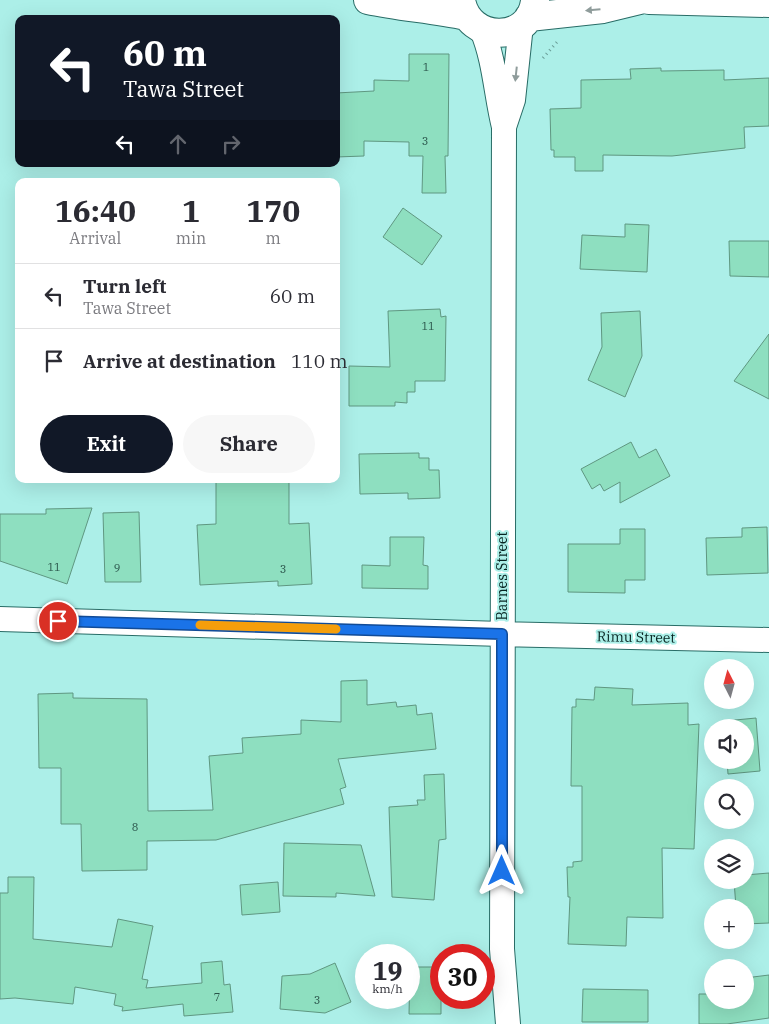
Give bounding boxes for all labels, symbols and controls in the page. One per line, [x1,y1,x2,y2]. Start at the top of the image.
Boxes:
one-way arrow [584,6,600,14]
text: 60 m [123,30,207,76]
icon: left [40,35,105,100]
house number: 1 [423,60,429,74]
one-way arrow [512,66,520,82]
text: Tawa Street [123,74,244,103]
icon: left [111,130,139,158]
icon: ahead [164,130,192,158]
icon: right [217,130,245,158]
house number: 3 [422,134,428,148]
text: 16:40 [55,191,136,230]
text: 1 [182,191,200,230]
text: 170 [246,191,300,230]
text: Arrival [69,228,121,248]
text: min [176,228,206,248]
text: m [266,228,281,248]
text: Turn left [83,274,166,298]
icon: left [40,282,68,310]
text: 60 m [270,284,315,308]
text: Tawa Street [83,298,171,318]
house number: 11 [421,319,435,333]
icon: arrive [40,347,68,375]
text: Arrive at destination [83,349,276,373]
text: 110 m [291,349,348,373]
button: Exit [40,415,173,473]
button: Share [183,415,315,473]
street label: Barnes Street [493,531,511,621]
house number: 11 [47,560,61,574]
house number: 9 [114,561,120,575]
house number: 3 [280,562,286,576]
pin [37,600,79,642]
icon: arrive [44,607,72,635]
street label: Rimu Street [597,627,675,647]
north arrow [704,659,754,709]
map controls [704,659,754,1009]
button: sound [704,719,754,769]
button: search [704,779,754,829]
house number: 8 [132,820,138,834]
button: layers [704,839,754,889]
position arrow [475,844,527,896]
button: + [704,899,754,949]
speed limit sign: 30 [430,944,495,1009]
text: 19 [372,954,403,987]
button: − [704,959,754,1009]
text: km/h [372,981,403,996]
house number: 7 [214,990,220,1004]
house number: 3 [314,993,320,1007]

